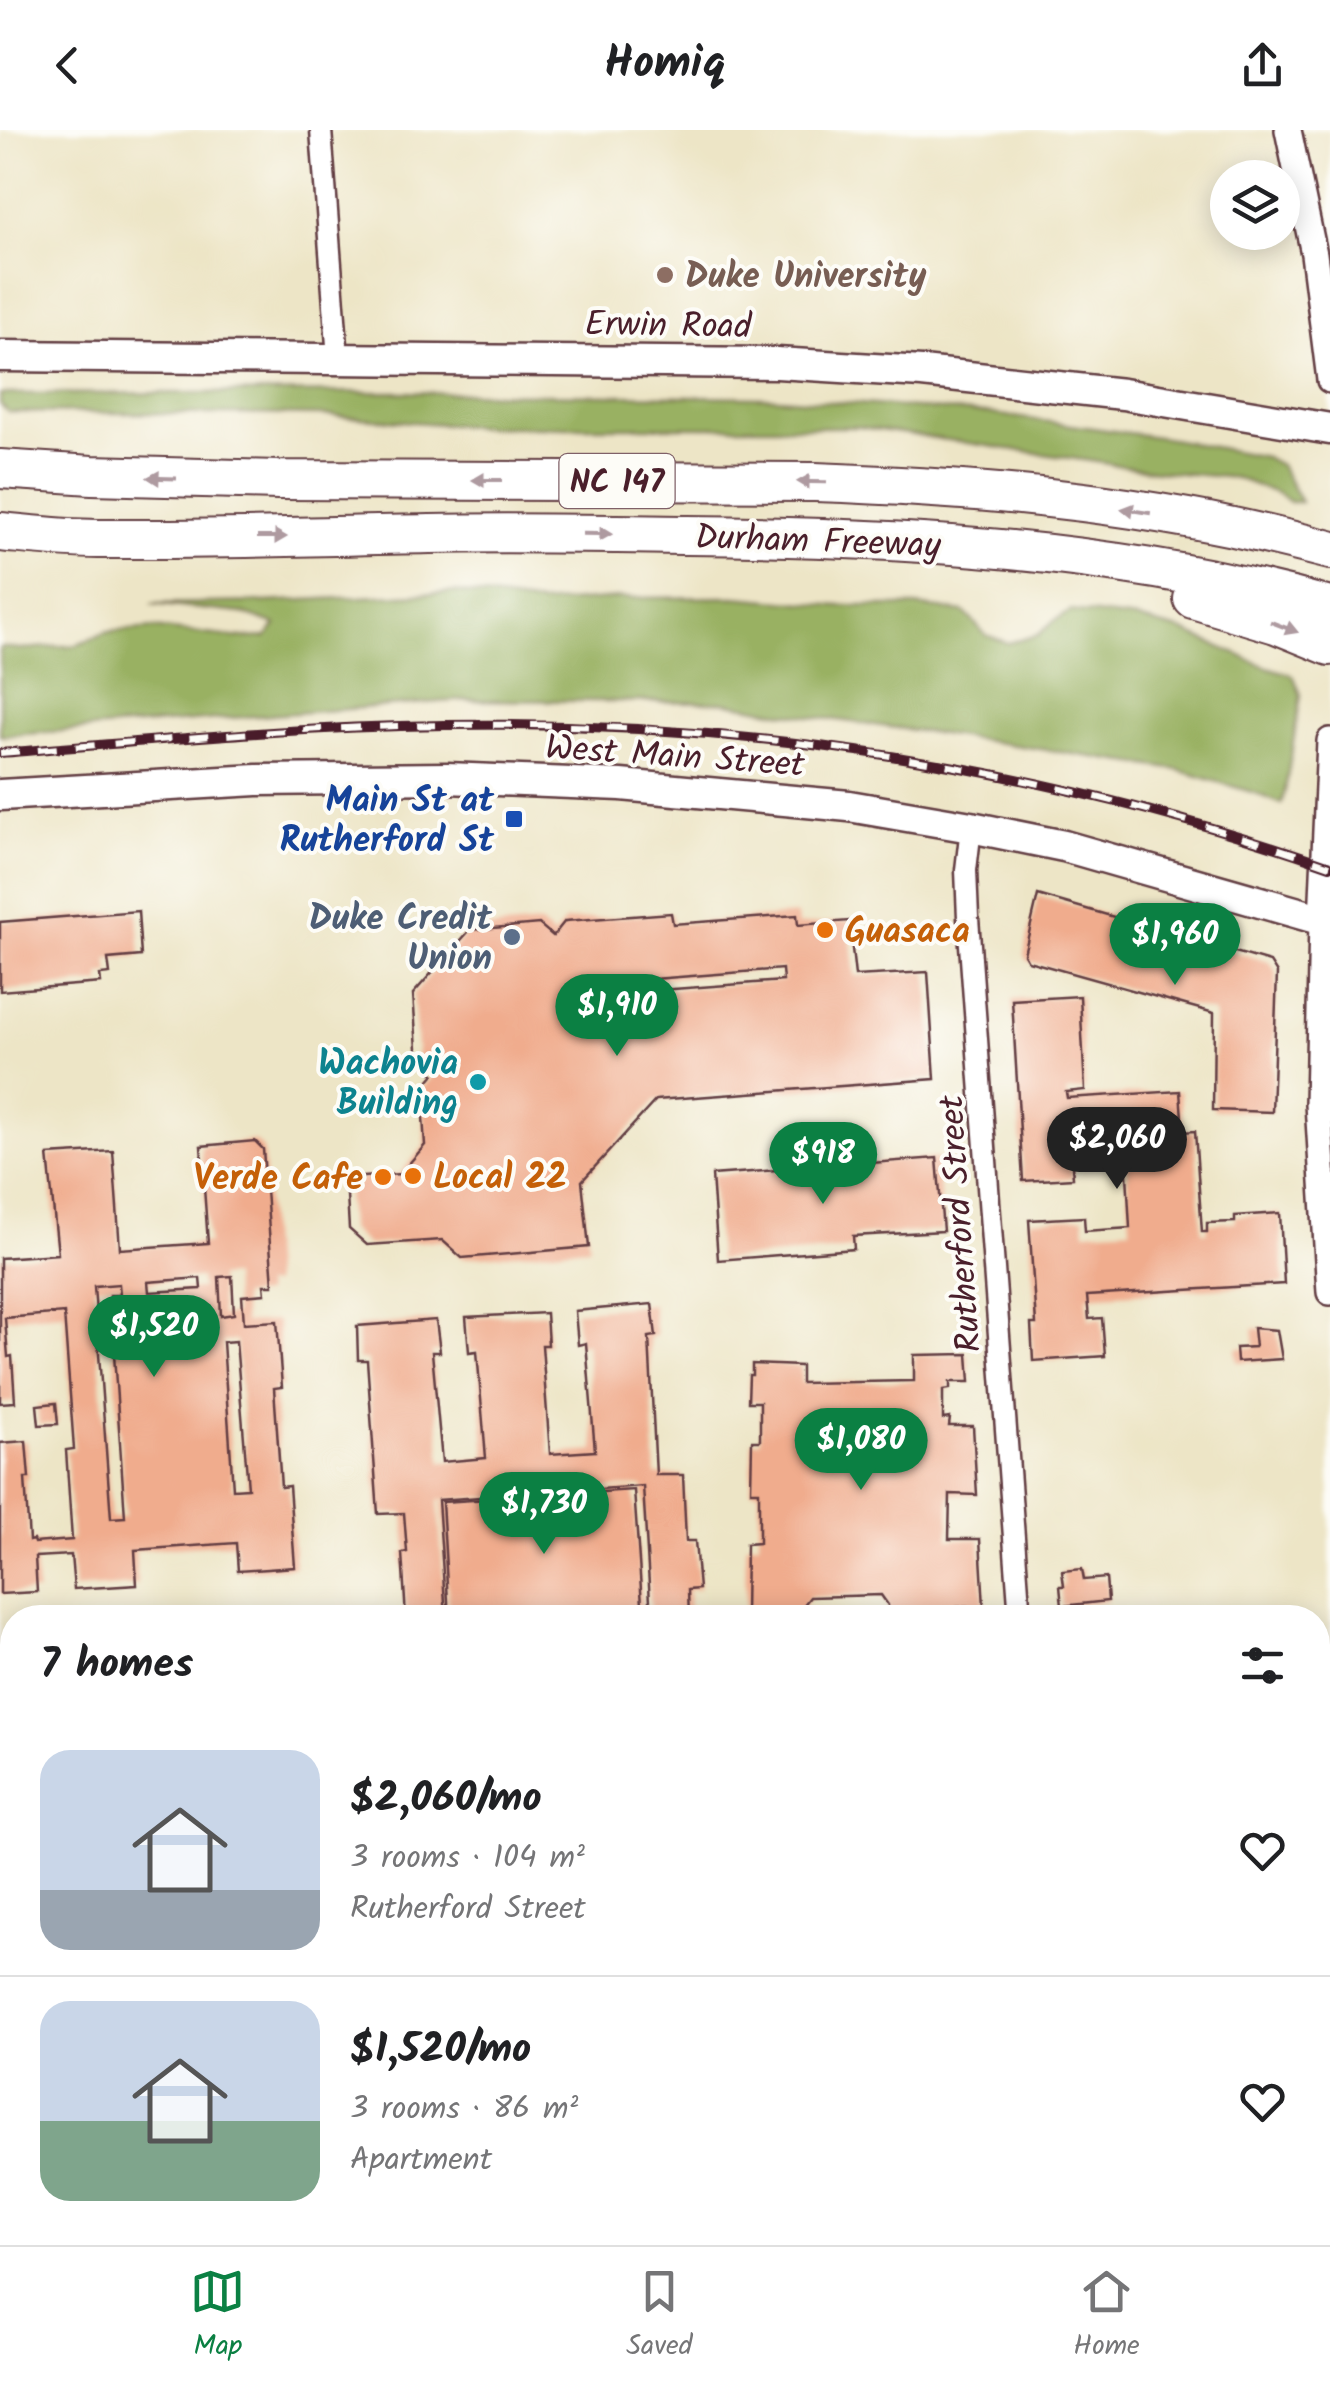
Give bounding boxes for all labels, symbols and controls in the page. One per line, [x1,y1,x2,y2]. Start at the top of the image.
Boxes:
text: Homiq [604,29,726,101]
icon: back [40,38,95,93]
icon: share [1235,38,1290,93]
map controls [1210,160,1300,250]
button: layers [1210,160,1300,250]
place label: Duke University [685,250,927,306]
marker: Duke University [654,264,676,286]
street label: Erwin Road [584,298,753,356]
road number: NC 147 [560,454,674,508]
one-way arrow [146,469,178,485]
one-way arrow [471,472,503,488]
one-way arrow [796,474,828,490]
one-way arrow [1119,503,1151,518]
street label: Durham Freeway [694,511,942,575]
one-way arrow [582,526,614,542]
one-way arrow [257,529,289,545]
one-way arrow [1269,620,1299,636]
street label: West Main Street [543,721,807,795]
place label: Main St at Rutherford St [279,774,495,870]
marker: Main St at Rutherford St [503,808,525,830]
place label: Duke Credit Union [309,892,493,988]
pin: $1,960 [1094,903,1256,988]
place label: Guasaca [845,905,970,961]
text: $1,960 [1132,910,1218,961]
marker: Guasaca [814,919,836,941]
marker: Duke Credit Union [501,926,523,948]
pin: $1,910 [536,974,698,1059]
text: $1,910 [577,981,657,1032]
place label: Wachovia Building [318,1037,458,1133]
marker: Wachovia Building [467,1071,489,1093]
street label: Rutherford Street [925,1093,999,1354]
pin: $2,060 [1036,1107,1198,1192]
text: $2,060 [1069,1114,1165,1165]
pin: $918 [764,1122,882,1207]
text: $918 [791,1129,855,1180]
place label: Local 22 [433,1151,567,1207]
place label: Verde Cafe [193,1152,363,1208]
marker: Local 22 [402,1165,424,1187]
marker: Verde Cafe [372,1166,394,1188]
pin: $1,520 [73,1295,235,1380]
text: $1,520 [110,1302,198,1353]
pin: $1,080 [780,1408,942,1493]
text: $1,080 [817,1415,905,1466]
pin: $1,730 [463,1472,625,1557]
text: $1,730 [501,1479,587,1530]
text: 7 homes [40,1632,193,1699]
icon: filters [1235,1638,1290,1693]
text: $2,060/mo [350,1766,542,1833]
icon: home [120,1790,240,1910]
icon: heart [1235,1823,1290,1878]
text: 3 rooms · 104 m² [350,1833,585,1884]
text: Rutherford Street [350,1884,586,1935]
text: $1,520/mo [350,2017,531,2084]
icon: home [120,2041,240,2161]
icon: heart [1235,2074,1290,2129]
text: 3 rooms · 86 m² [350,2084,578,2135]
text: Apartment [350,2135,492,2186]
tab: Map [190,2264,245,2369]
tab: Saved [626,2264,693,2369]
tab: Home [1073,2264,1140,2369]

